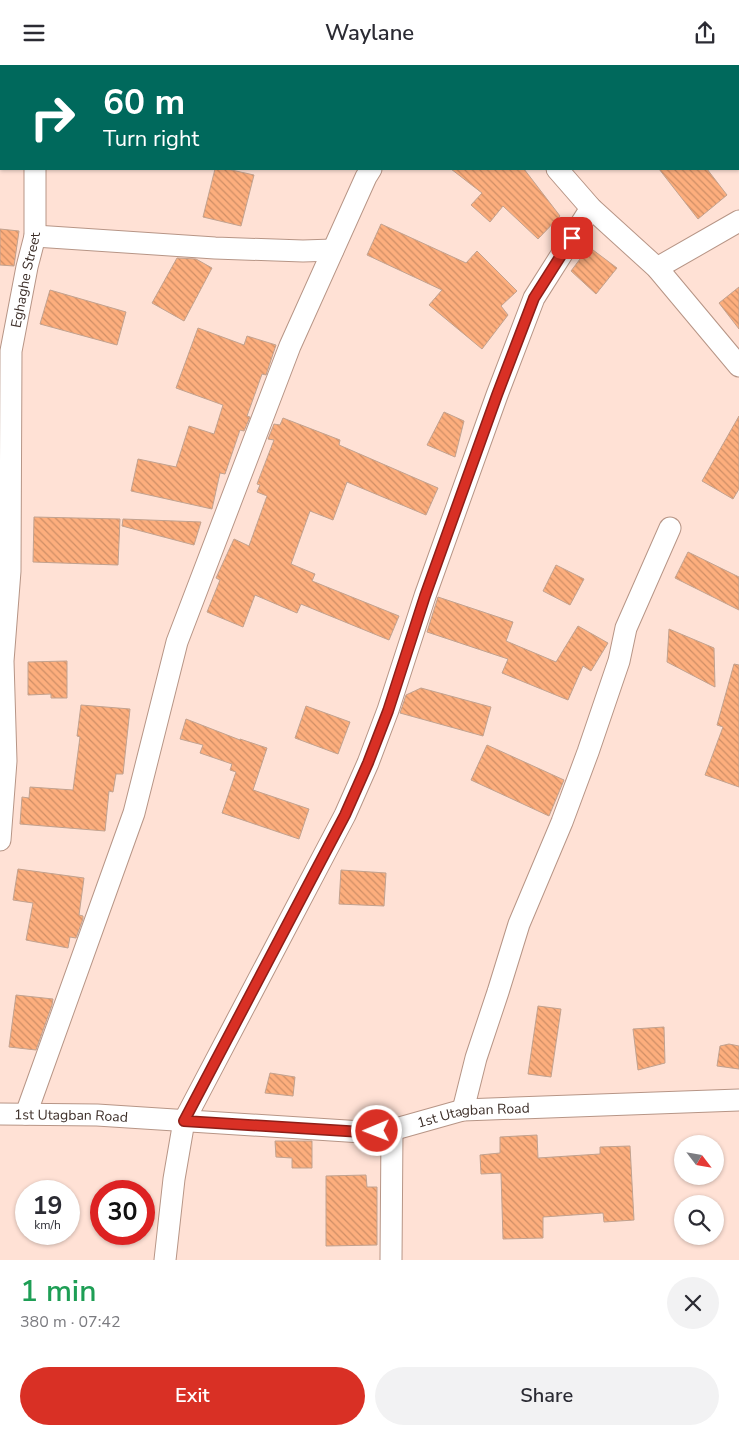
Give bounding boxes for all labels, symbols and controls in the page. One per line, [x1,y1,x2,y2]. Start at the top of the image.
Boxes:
text: Waylane [325,18,414,48]
icon: menu [20,19,48,47]
icon: share [691,19,719,47]
text: 60 m [103,79,185,126]
icon: right [20,85,85,150]
text: Turn right [103,124,199,154]
pin [551,217,593,259]
icon: arrive [558,224,586,252]
street label: Eghaghe Street [6,232,44,329]
street label: 1st Utagban Road [415,1098,530,1132]
position arrow [350,1104,402,1156]
street label: 1st Utagban Road [14,1105,129,1126]
north arrow [674,1135,724,1185]
map controls [674,1135,724,1245]
speed limit sign: 30 [90,1180,155,1245]
text: 19 [32,1189,63,1223]
button: search [674,1195,724,1245]
text: km/h [34,1217,61,1233]
text: 1 min [20,1271,96,1312]
button: close [667,1277,719,1329]
text: 380 m · 07:42 [20,1311,121,1333]
button: Exit [20,1367,365,1425]
button: Share [375,1367,719,1425]

